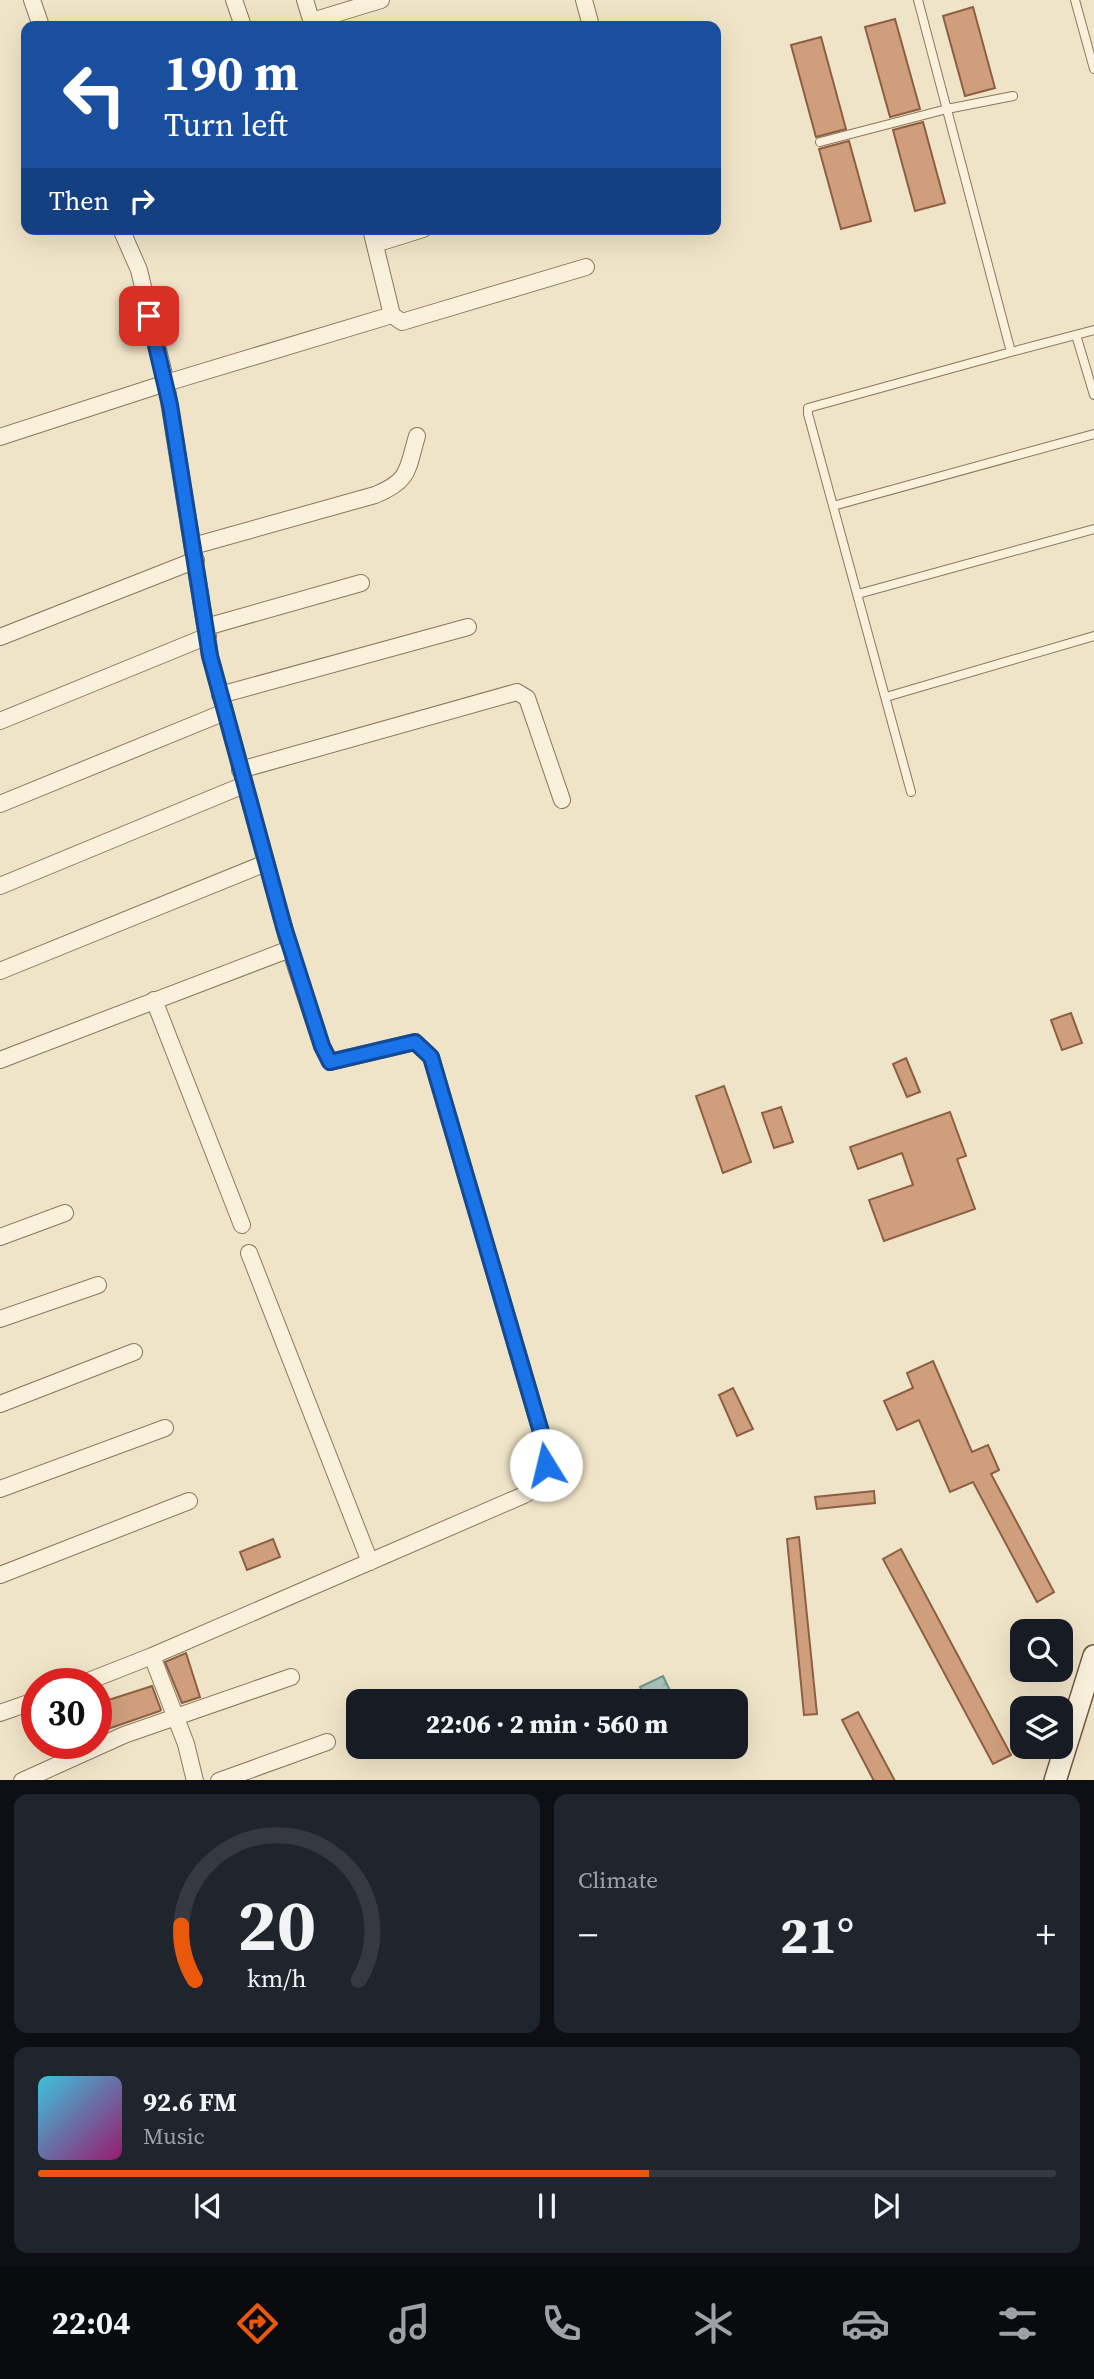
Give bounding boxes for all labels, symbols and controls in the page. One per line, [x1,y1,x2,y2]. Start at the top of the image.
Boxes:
text: 190 m [164,39,299,106]
icon: left [49,49,140,140]
text: Turn left [164,103,288,147]
icon: right [123,182,161,220]
text: Then [49,183,109,219]
pin [119,286,179,346]
icon: arrive [130,297,168,335]
position arrow [509,1428,583,1502]
map controls [1010,1619,1073,1759]
button: search [1010,1619,1073,1682]
speed limit sign: 30 [21,1668,112,1759]
button: layers [1010,1696,1073,1759]
text: 22:06 · 2 min · 560 m [426,1706,668,1742]
text: Climate [578,1864,658,1896]
text: 20 [238,1875,316,1974]
text: 21° [780,1899,854,1970]
text: − [578,1909,598,1961]
text: + [1036,1909,1056,1961]
text: km/h [247,1960,307,1994]
text: 92.6 FM [143,2084,237,2120]
text: Music [143,2120,205,2152]
icon: previous [189,2187,227,2225]
icon: pause [528,2187,566,2225]
icon: next [867,2187,905,2225]
icon: directions [233,2299,282,2348]
icon: music [385,2299,434,2348]
icon: phone [537,2299,586,2348]
icon: climate [689,2299,738,2348]
icon: car [841,2299,890,2348]
icon: filters [993,2299,1042,2348]
text: 22:04 [52,2301,130,2345]

